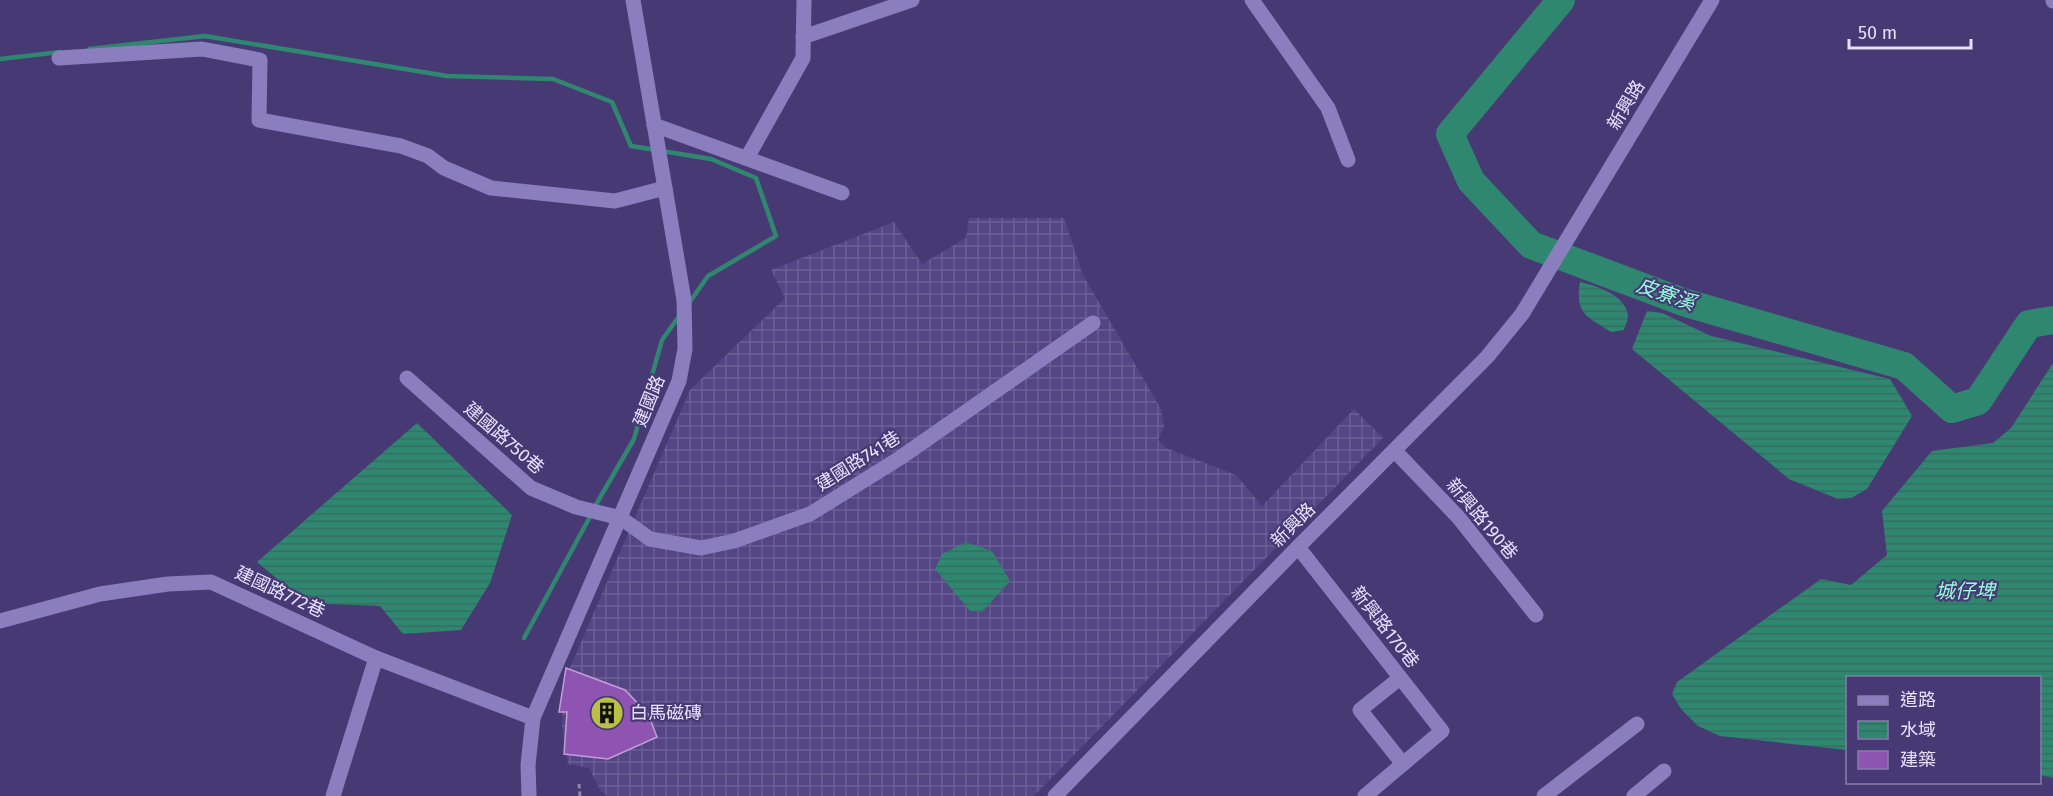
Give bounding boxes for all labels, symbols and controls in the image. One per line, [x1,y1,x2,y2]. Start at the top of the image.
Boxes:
scale bar [1849,12,1970,50]
text: 50 m [1858,22,1897,44]
street label: 新興路 [1603,76,1649,134]
water label: 皮寮溪 [1634,273,1701,316]
street label: 建國路 [629,372,669,430]
street label: 建國路750巷 [460,397,548,479]
street label: 建國路741巷 [812,426,904,496]
street label: 新興路190巷 [1442,474,1522,564]
street label: 新興路 [1266,498,1320,552]
street label: 建國路772巷 [232,562,328,622]
water label: 城仔埤 [1935,579,1997,603]
street label: 新興路170巷 [1346,582,1424,672]
legend [1846,676,2041,784]
text: 道路 [1900,689,1936,711]
building icon: 白馬磁磚 [589,695,625,731]
place label: 白馬磁磚 [630,702,702,724]
text: 水域 [1900,719,1936,741]
text: 建築 [1900,749,1936,771]

